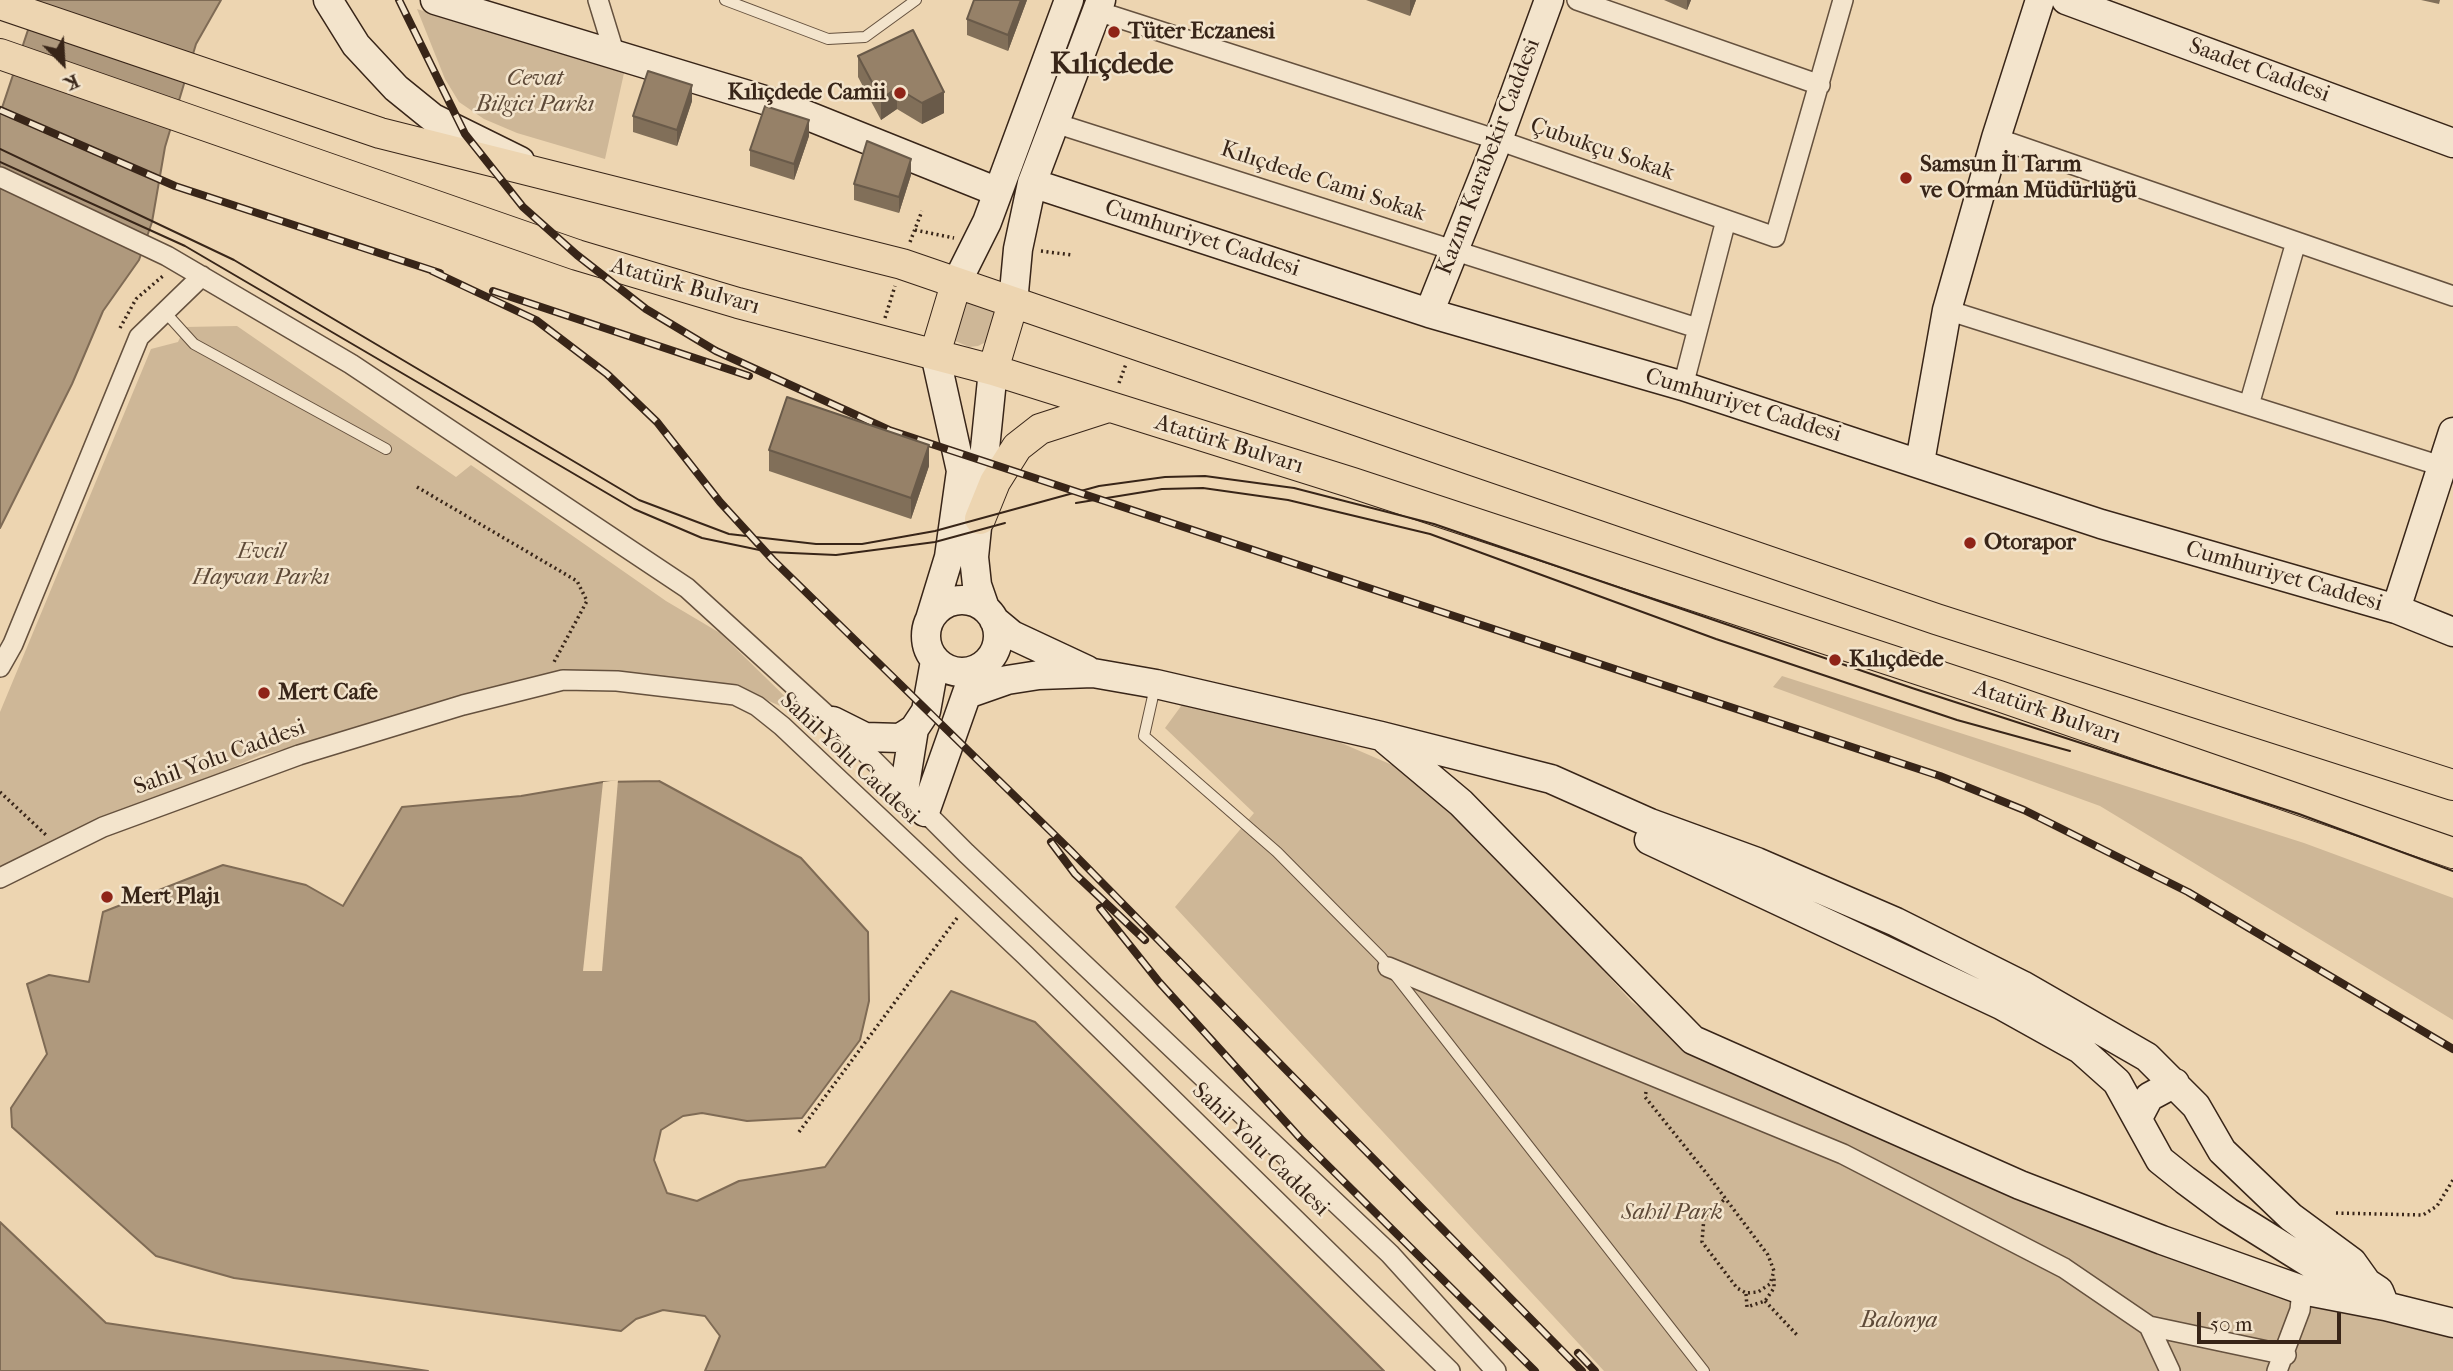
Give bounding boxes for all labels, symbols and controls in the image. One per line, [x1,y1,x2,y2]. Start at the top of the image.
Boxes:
place label: Tüter Eczanesi [1128,18,1275,46]
marker: Tüter Eczanesi [1106,24,1122,40]
north arrow [28,28,98,98]
street label: Saadet Caddesi [2185,33,2333,109]
street label: Kazım Karabekir Caddesi [1431,35,1547,279]
district label: Kılıçdede [1050,48,1174,84]
park label: Cevat Bilgici Parkı [476,65,594,119]
text: K [61,69,82,95]
place label: Kılıçdede Camii [728,79,886,107]
marker: Kılıçdede Camii [892,85,908,101]
street label: Çubukçu Sokak [1526,112,1678,188]
street label: Kılıçdede Cami Sokak [1217,136,1429,228]
place label: Samsun İl Tarım ve Orman Müdürlüğü [1920,151,2137,205]
marker: Samsun İl Tarım ve Orman Müdürlüğü [1898,170,1914,186]
street label: Cumhuriyet Caddesi [1101,194,1303,284]
street label: Atatürk Bulvarı [607,253,763,321]
street label: Cumhuriyet Caddesi [1642,363,1844,449]
street label: Atatürk Bulvarı [1151,409,1307,481]
place label: Otorapor [1984,529,2076,557]
marker: Otorapor [1962,535,1978,551]
street label: Cumhuriyet Caddesi [2182,536,2386,618]
park label: Evcil Hayvan Parkı [192,538,330,592]
place label: Kılıçdede [1849,646,1944,674]
marker: Kılıçdede [1827,652,1843,668]
street label: Atatürk Bulvarı [1970,675,2124,751]
place label: Mert Cafe [278,679,378,707]
marker: Mert Cafe [256,685,272,701]
street label: Sahil Yolu Caddesi [774,687,924,831]
street label: Sahil Yolu Caddesi [130,714,310,802]
place label: Mert Plajı [121,883,220,911]
marker: Mert Plajı [99,889,115,905]
street label: Sahil Yolu Caddesi [1185,1077,1335,1223]
park label: Sahil Park [1621,1199,1723,1227]
scale bar [2201,1298,2344,1342]
park label: Balonya [1861,1307,1937,1335]
text: 50 m [2210,1312,2253,1336]

